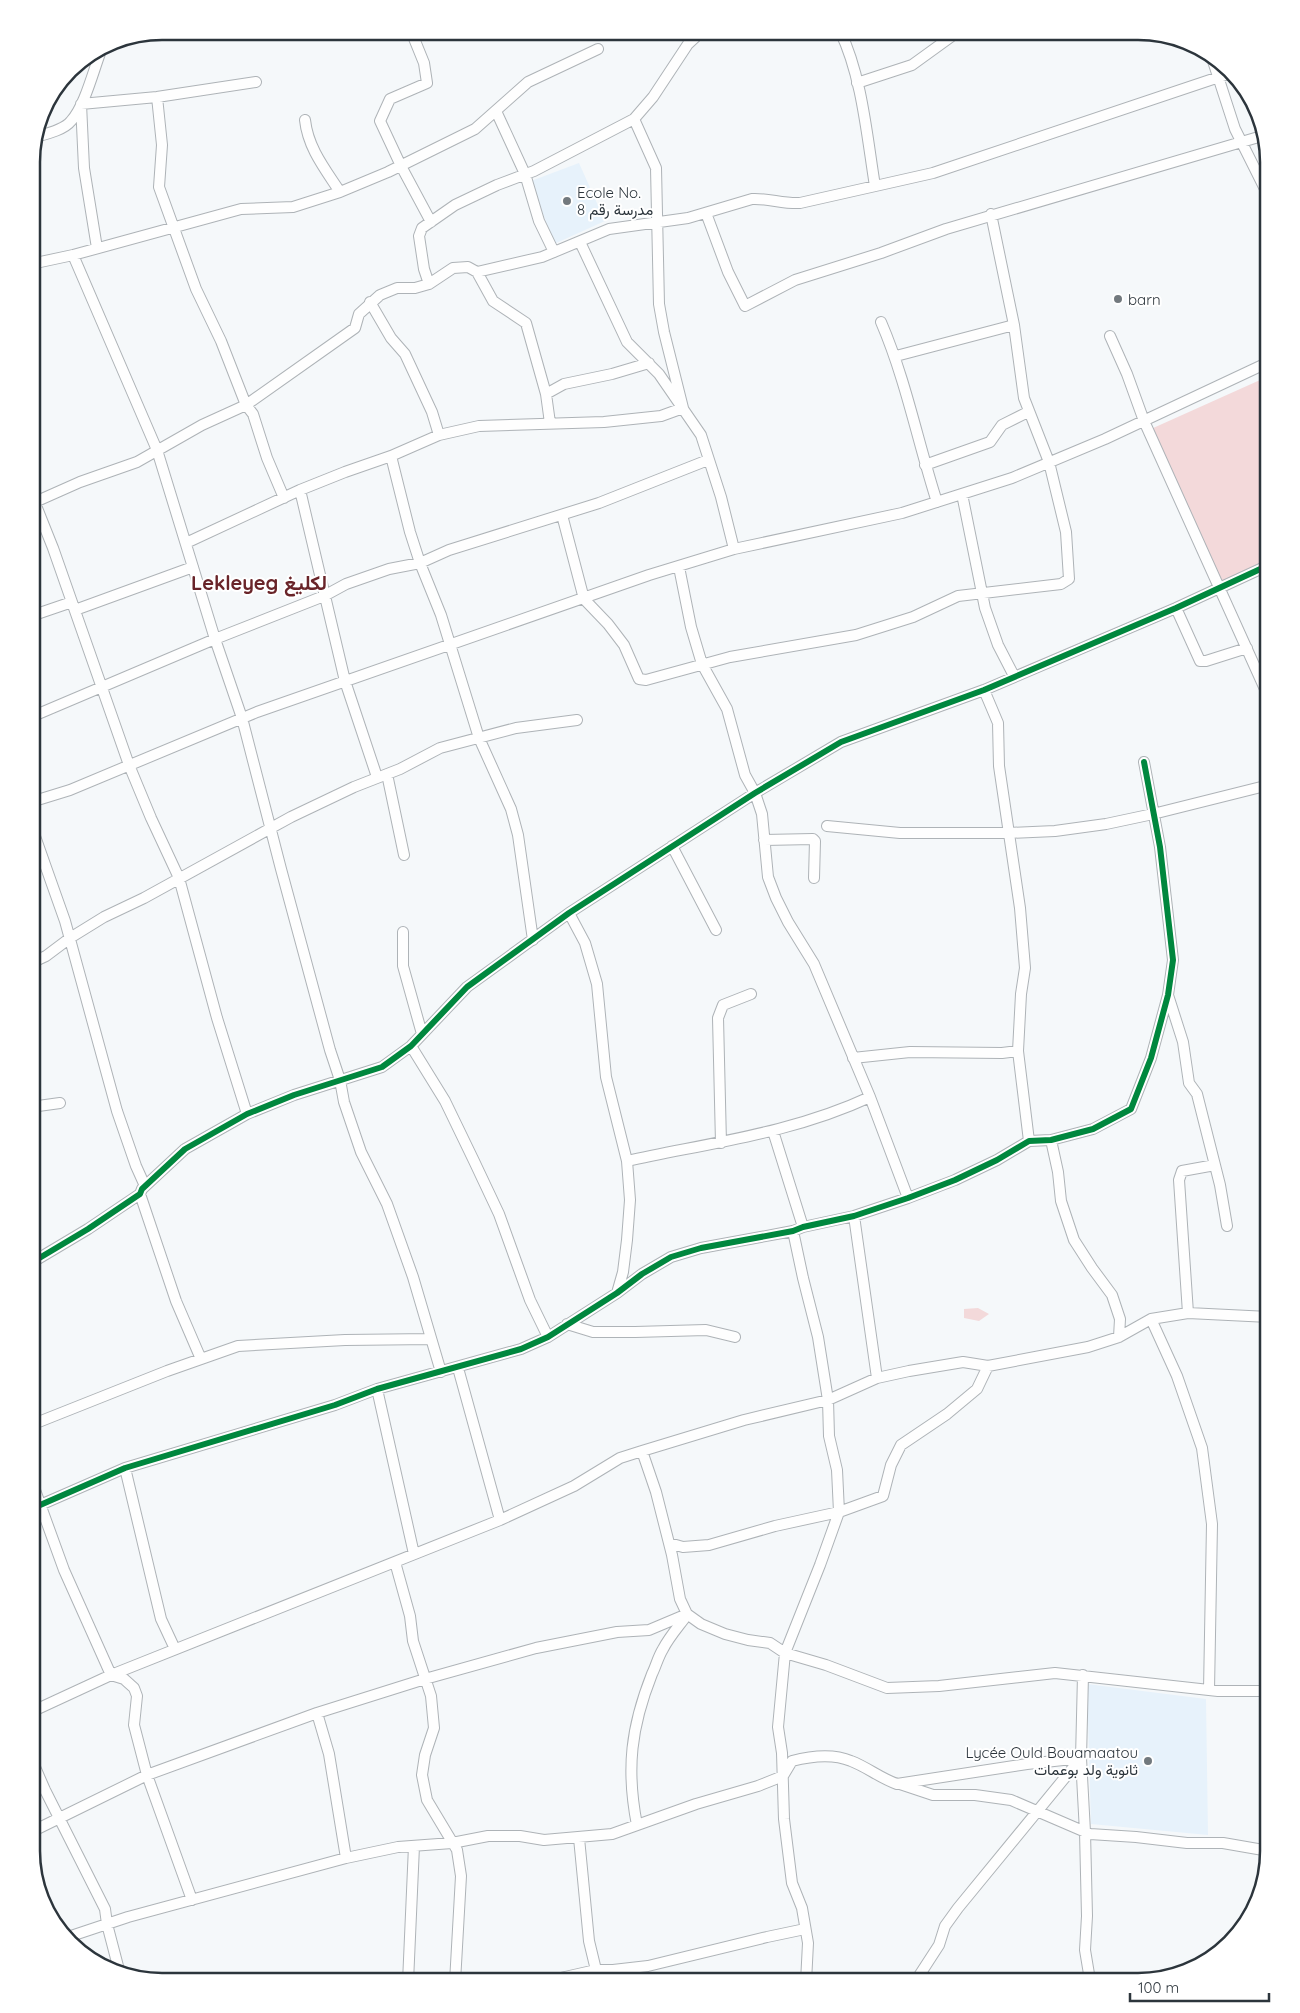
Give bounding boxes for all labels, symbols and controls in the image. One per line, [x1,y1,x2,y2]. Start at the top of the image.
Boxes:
place label: Ecole No. 8 مدرسة رقم [577,183,653,220]
marker: Ecole No. 8 مدرسة رقم [561,195,573,207]
place label: barn [1128,290,1161,309]
marker: barn [1112,293,1124,305]
district label: Lekleyeg لكليغ [191,570,327,597]
place label: Lycée Ould Bouamaatou ثانوية ولد بوعمات [966,1743,1138,1779]
marker: Lycée Ould Bouamaatou ثانوية ولد بوعمات [1142,1755,1154,1767]
scale bar [1130,1970,1269,2002]
text: 100 m [1138,1978,1179,1997]

